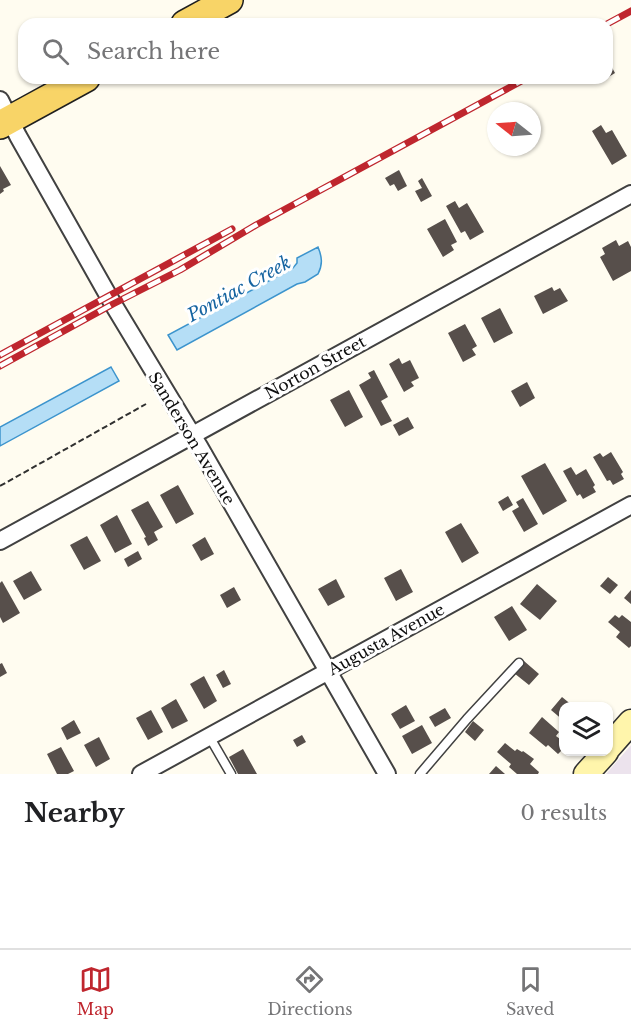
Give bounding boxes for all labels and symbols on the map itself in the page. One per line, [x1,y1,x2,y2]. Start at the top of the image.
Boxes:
north arrow [487,102,541,156]
water label: Pontiac Creek [182,251,295,327]
street label: Norton Street [261,331,369,403]
street label: Sanderson Avenue [144,368,240,508]
street label: Augusta Avenue [323,599,448,680]

